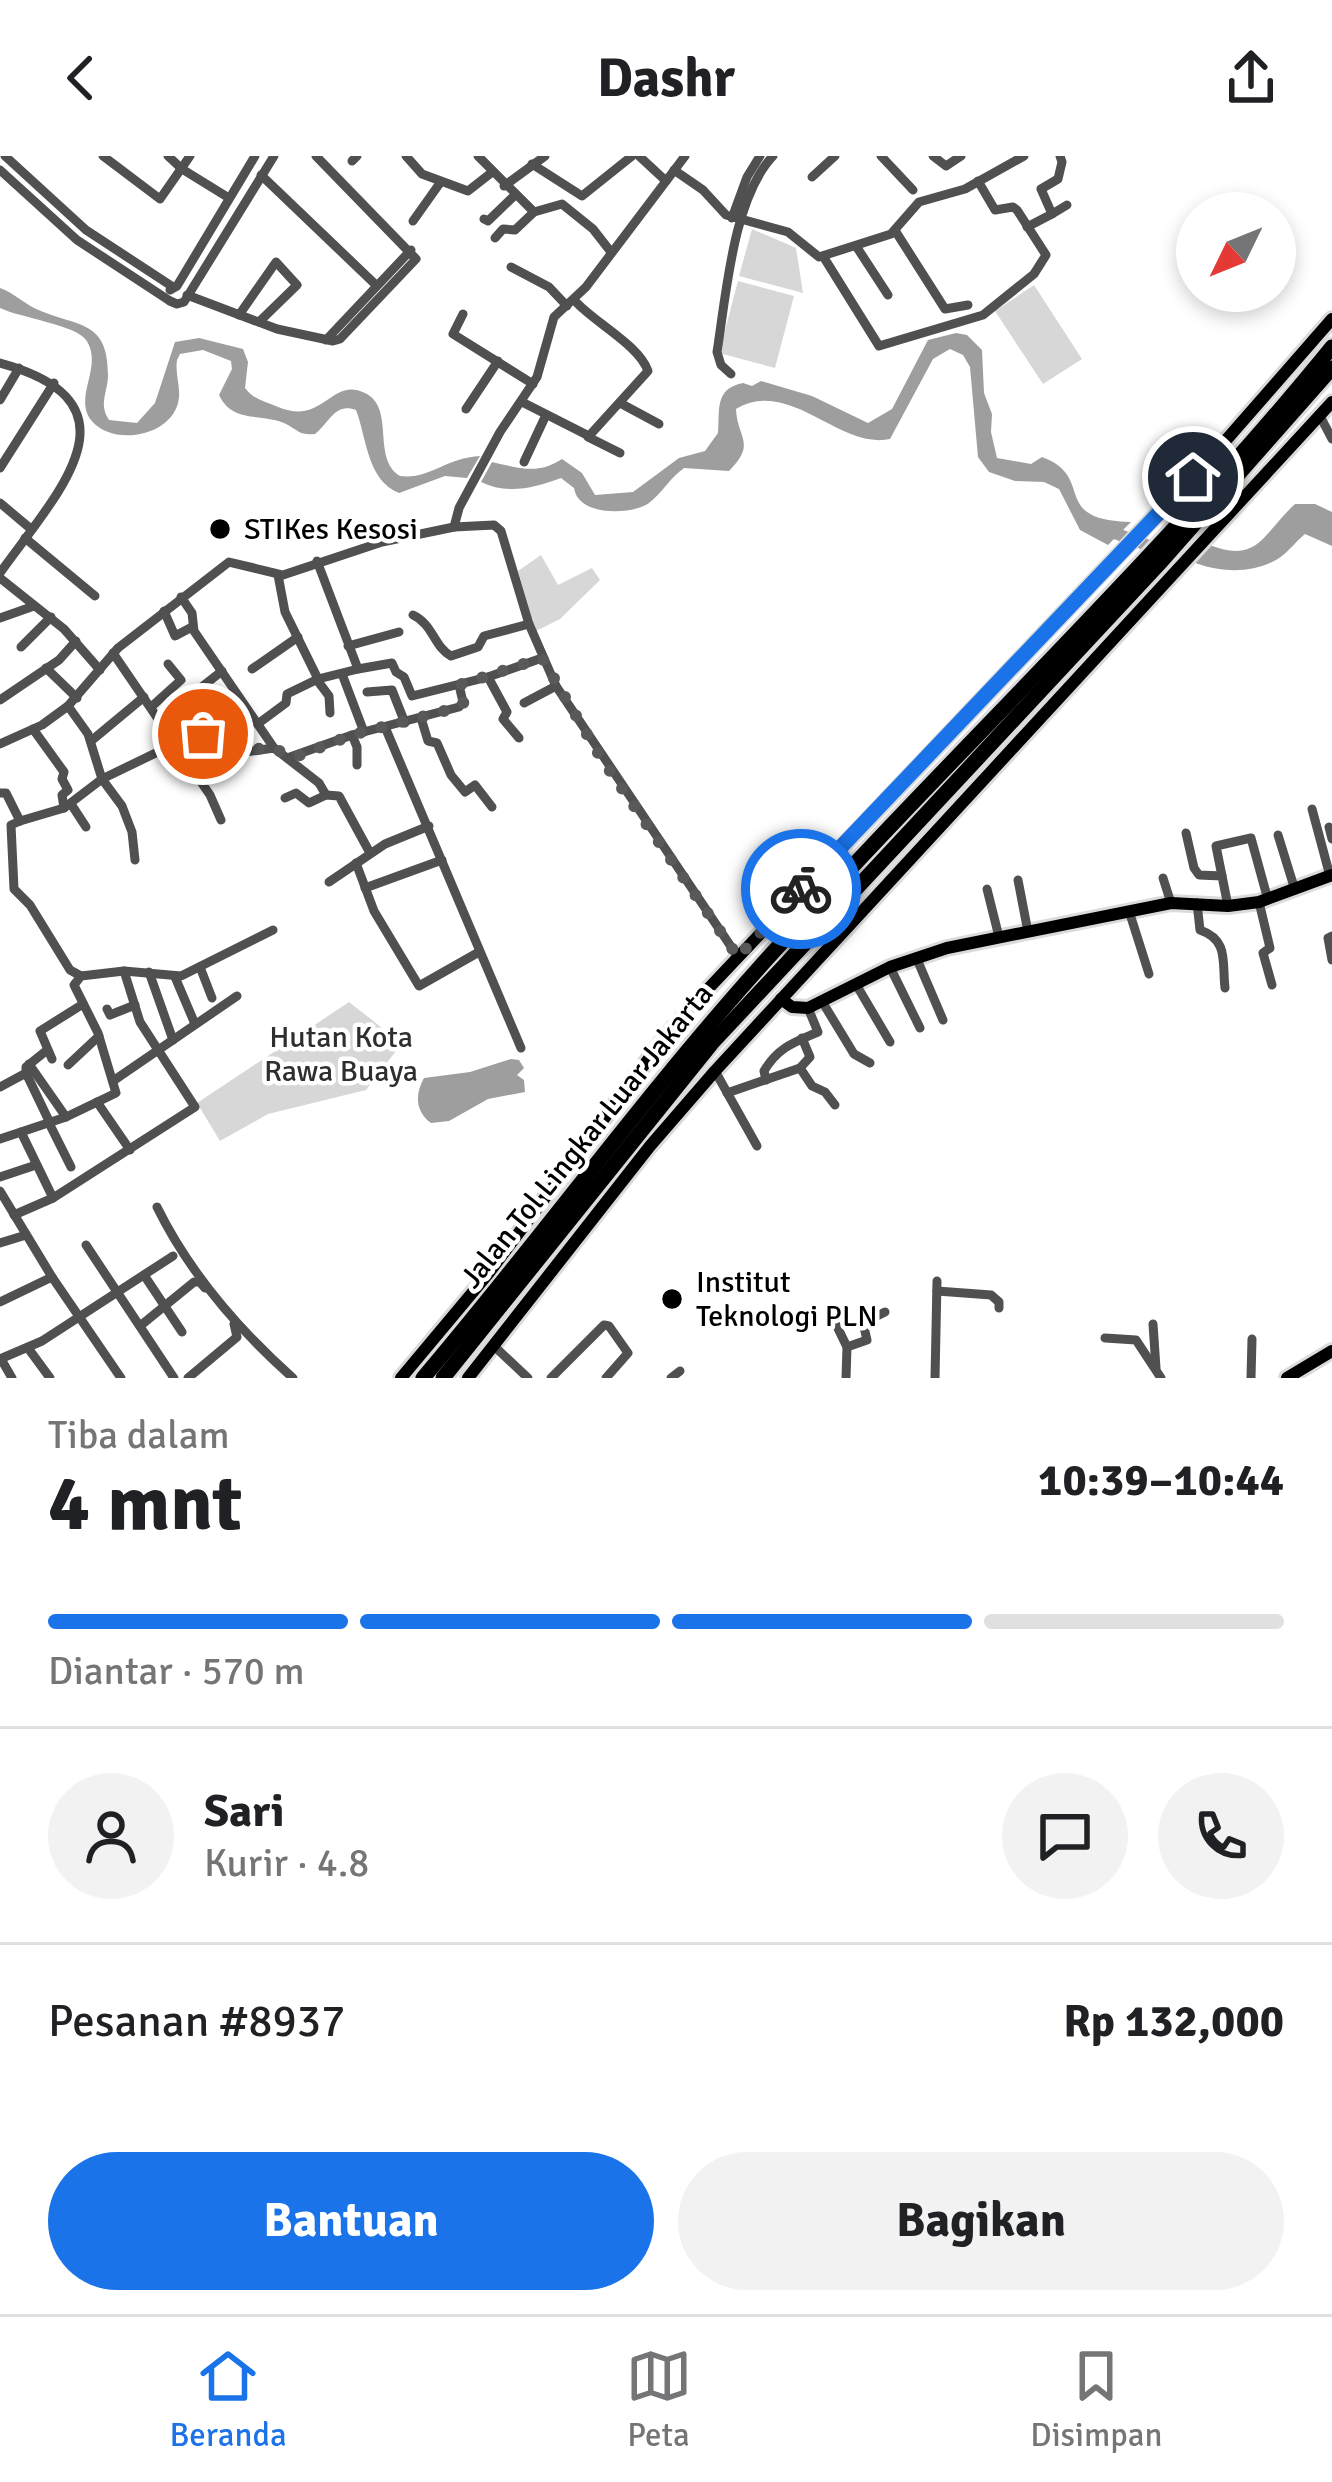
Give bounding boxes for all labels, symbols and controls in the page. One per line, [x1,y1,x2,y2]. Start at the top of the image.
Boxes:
icon: back [48,45,114,111]
text: Dashr [597,45,735,112]
icon: share [1218,45,1284,111]
north arrow [1176,192,1296,312]
map controls [1176,192,1296,312]
pin [1142,426,1244,528]
icon: home [1160,444,1226,510]
place label: STIKes Kesosi [244,511,418,548]
marker: STIKes Kesosi [207,516,233,542]
pin [152,683,254,785]
icon: bag [170,701,236,767]
courier [741,829,861,949]
icon: bike [768,856,834,922]
street label: Jalan Tol Lingkar Luar Jakarta [453,976,721,1296]
park label: Hutan Kota Rawa Buaya [264,1019,418,1090]
place label: Institut Teknologi PLN [696,1264,878,1335]
marker: Institut Teknologi PLN [659,1286,685,1312]
text: Tiba dalam [48,1411,230,1459]
text: 10:39–10:44 [1038,1453,1284,1508]
text: 4 mnt [48,1456,242,1552]
text: Diantar · 570 m [48,1647,305,1695]
button: person [48,1773,174,1899]
button: chat [1002,1773,1128,1899]
button: phone [1158,1773,1284,1899]
text: Sari [204,1784,284,1839]
text: Kurir · 4.8 [204,1839,369,1887]
text: Pesanan #8937 [48,1994,345,2049]
text: Rp 132,000 [1063,1994,1284,2049]
button: Bantuan [48,2152,654,2290]
button: Bagikan [678,2152,1284,2290]
tab: Beranda [169,2343,287,2456]
tab: Peta [626,2343,692,2456]
tab: Disimpan [1030,2343,1163,2456]

